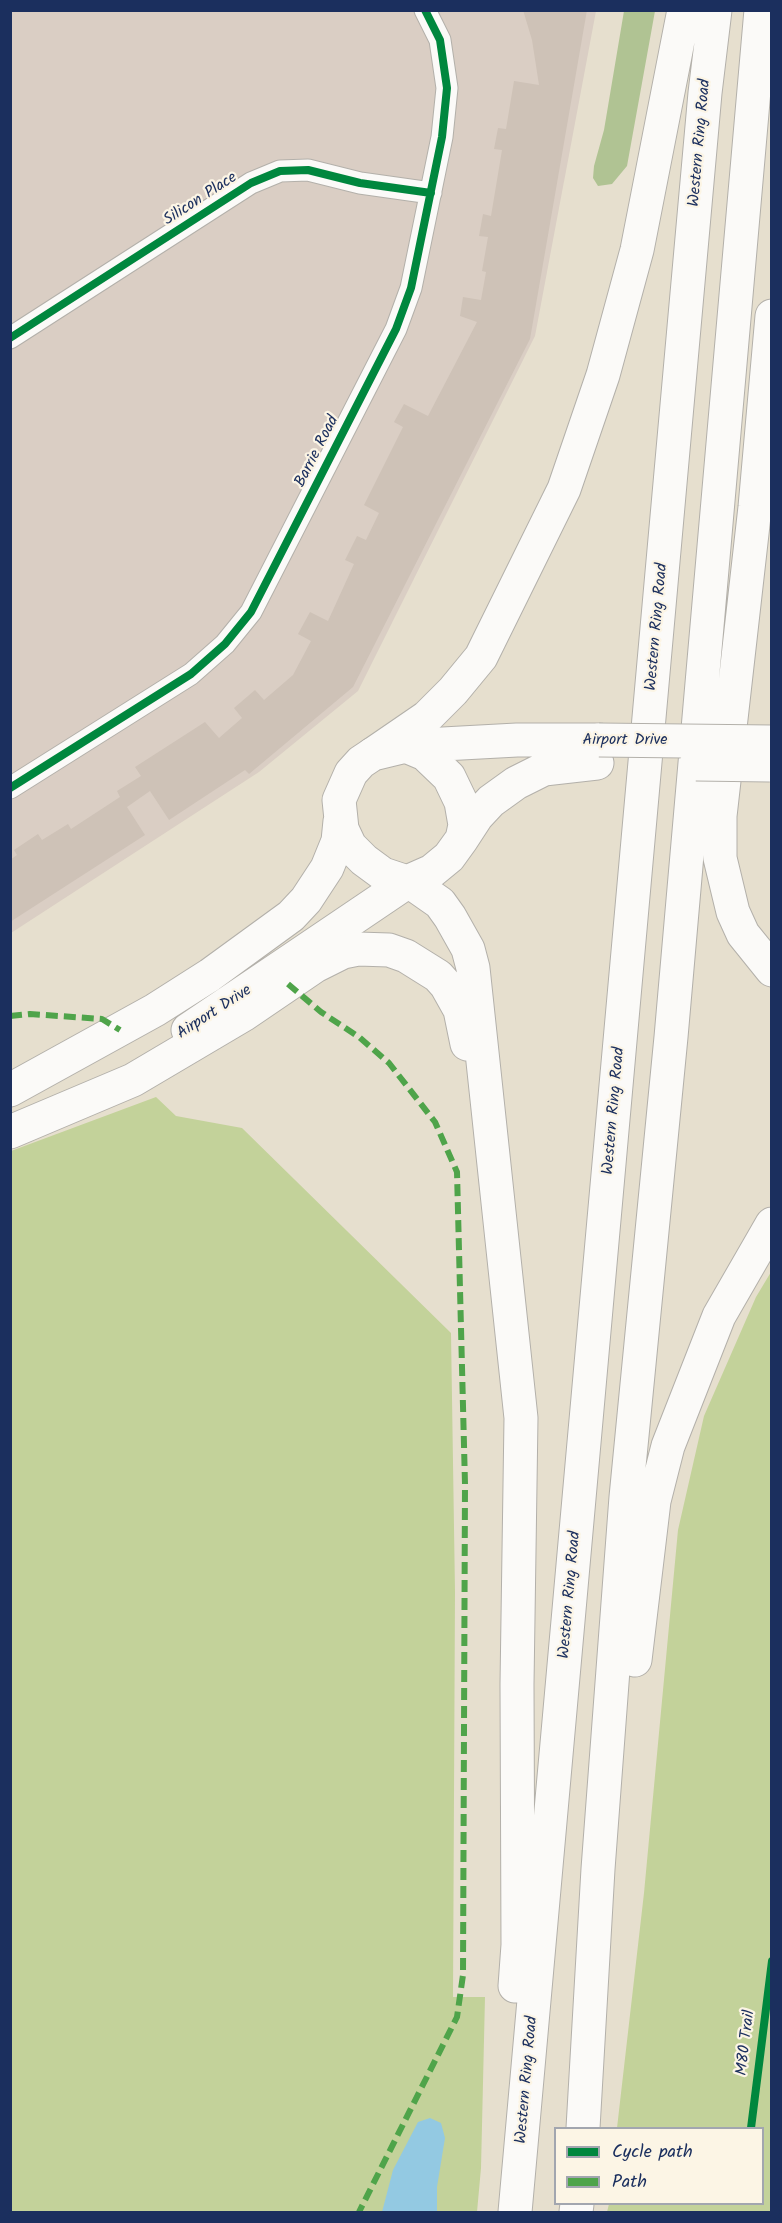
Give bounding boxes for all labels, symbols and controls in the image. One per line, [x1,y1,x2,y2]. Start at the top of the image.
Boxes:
street label: Western Ring Road [686,78,716,208]
street label: Silicon Place [161,169,241,231]
street label: Barrie Road [292,413,344,491]
street label: Western Ring Road [643,562,673,692]
street label: Airport Drive [582,731,668,751]
street label: Airport Drive [174,982,256,1044]
street label: Western Ring Road [600,1046,630,1176]
street label: Western Ring Road [556,1530,586,1660]
street label: M80 Trail [733,2009,761,2077]
street label: Western Ring Road [513,2015,543,2145]
legend [554,2127,764,2205]
text: Cycle path [612,2138,693,2167]
text: Path [612,2168,647,2197]

